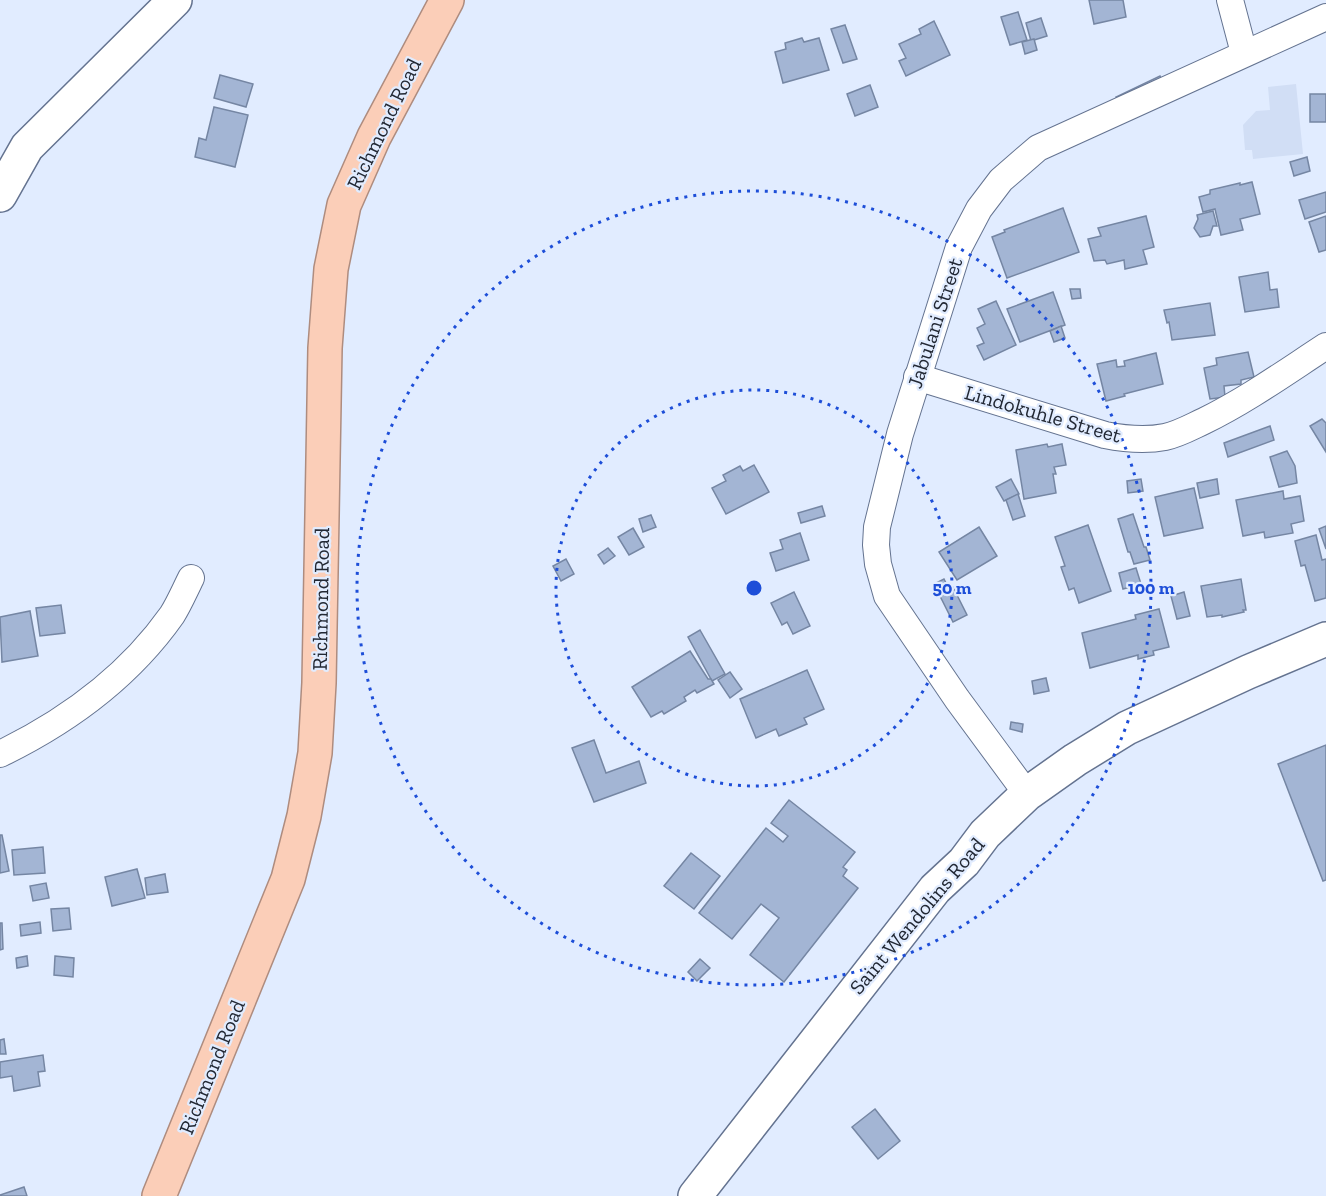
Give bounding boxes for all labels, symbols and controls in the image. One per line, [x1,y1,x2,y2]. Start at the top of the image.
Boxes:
street label: Richmond Road [341,54,426,193]
street label: Jabulani Street [902,254,967,391]
street label: Lindokuhle Street [962,379,1124,448]
street label: Richmond Road [307,527,334,671]
text: 50 m [933,577,972,599]
text: 100 m [1127,577,1175,599]
centre of rings [744,578,764,598]
street label: Saint Wendolins Road [844,832,990,999]
street label: Richmond Road [173,996,250,1138]

